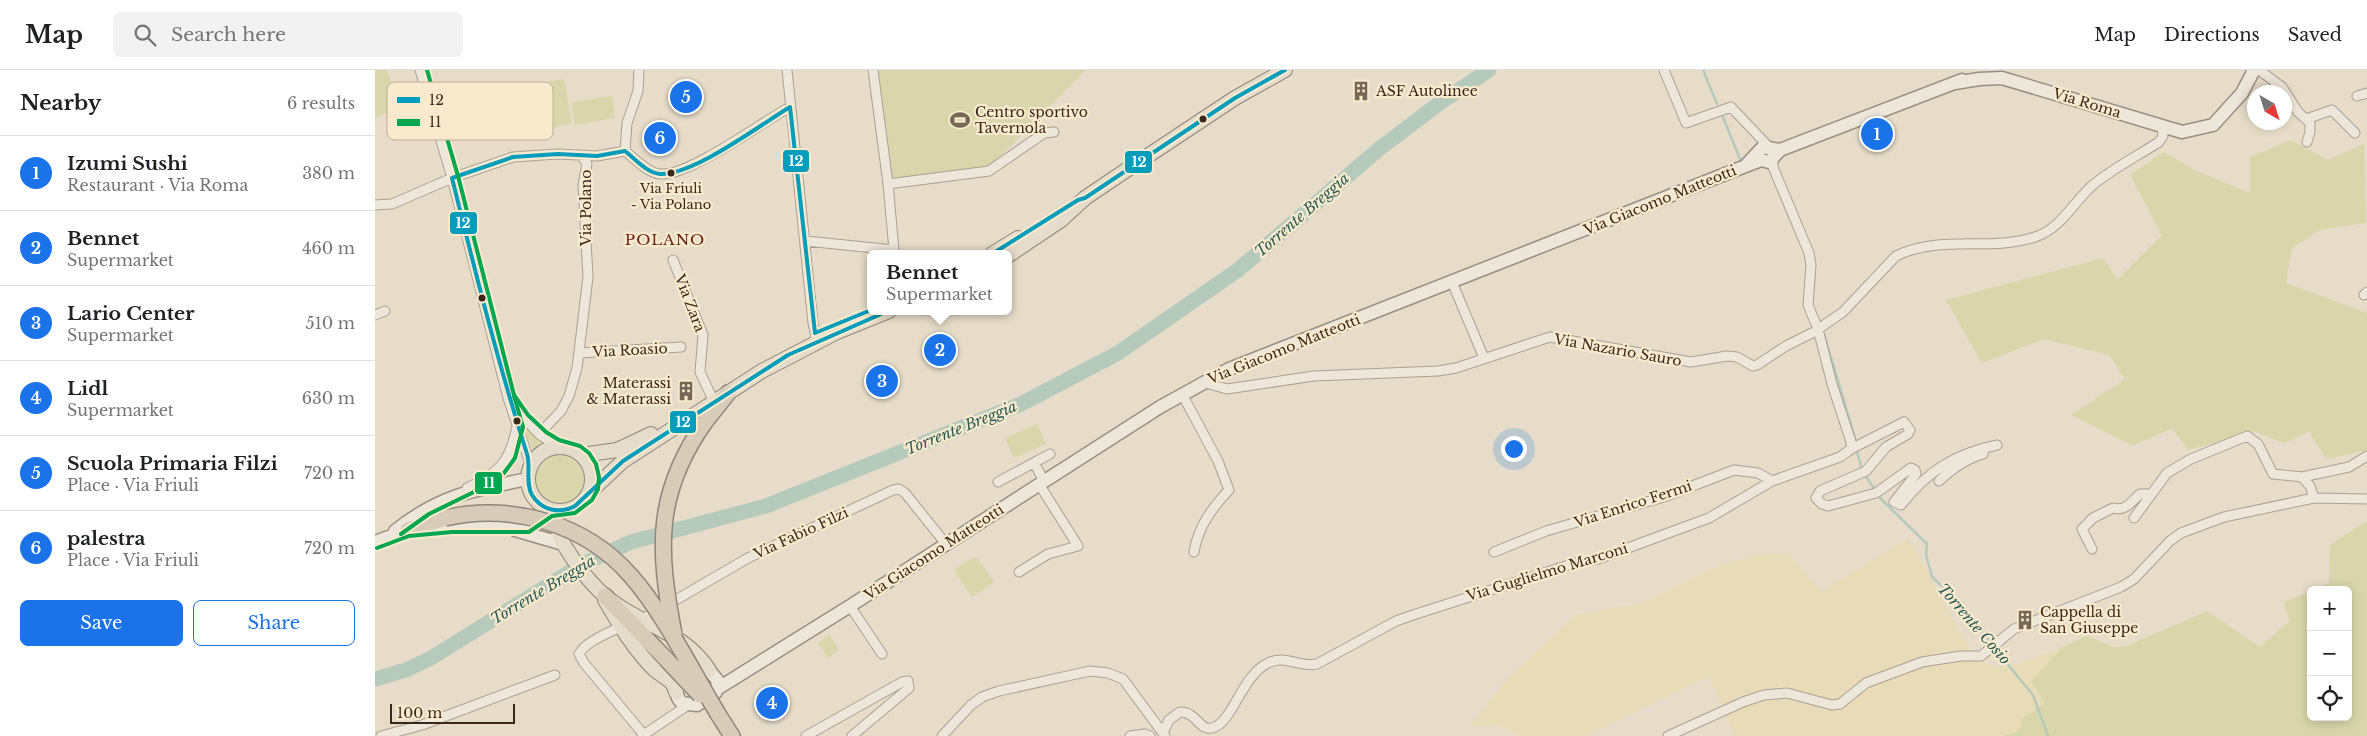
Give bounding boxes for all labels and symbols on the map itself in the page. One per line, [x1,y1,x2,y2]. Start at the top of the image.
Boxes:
pin: 5 [670,78,702,116]
building icon: ASF Autolinee [1350,80,1372,102]
legend [387,82,553,140]
place label: ASF Autolinee [1375,82,1478,100]
street label: Via Roma [2050,84,2123,122]
north arrow [2247,85,2292,130]
text: 12 [429,91,444,109]
place label: Centro sportivo Tavernola [975,103,1088,137]
sports icon: Centro sportivo Tavernola [949,109,971,131]
text: 11 [429,113,442,131]
unlabelled marker [1198,114,1208,124]
pin: 1 [1861,115,1893,153]
pin: 6 [644,119,676,157]
line badge: 12 [782,149,810,173]
line badge: 12 [1124,150,1153,174]
text: 12 [788,152,804,170]
text: 12 [1131,153,1147,171]
street label: Via Giacomo Matteotti [1580,161,1739,239]
marker: Via Friuli - Via Polano [666,168,676,178]
water label: Torrente Breggia [1251,168,1353,261]
street label: Via Polano [577,170,595,247]
place label: Via Friuli - Via Polano [631,180,711,213]
line badge: 12 [449,211,478,235]
text: 12 [455,214,471,232]
district label: POLANO [625,230,705,249]
street label: Via Zara [670,271,709,335]
unlabelled marker [477,293,487,303]
street label: Via Giacomo Matteotti [1204,310,1363,388]
street label: Via Nazario Sauro [1552,330,1683,370]
pin: 2 [924,331,956,369]
street label: Via Roasio [591,339,668,361]
pin: 3 [866,362,898,400]
place label: Materassi & Materassi [586,374,671,408]
building icon: Materassi & Materassi [675,380,697,402]
water label: Torrente Breggia [902,396,1019,459]
line badge: 12 [669,410,697,434]
text: 12 [675,413,691,431]
unlabelled marker [512,416,522,426]
your location [1501,436,1527,462]
line badge: 11 [474,471,503,495]
text: 11 [483,474,495,492]
street label: Via Enrico Fermi [1571,476,1694,532]
street label: Via Giacomo Matteotti [860,500,1007,604]
street label: Via Fabio Filzi [750,503,851,563]
street label: Via Guglielmo Marconi [1463,539,1630,605]
water label: Torrente Breggia [487,551,599,628]
water label: Torrente Cosio [1934,579,2015,668]
place label: Cappella di San Giuseppe [2040,603,2138,637]
building icon: Cappella di San Giuseppe [2014,609,2036,631]
pin: 4 [756,684,788,722]
scale bar [390,701,515,724]

